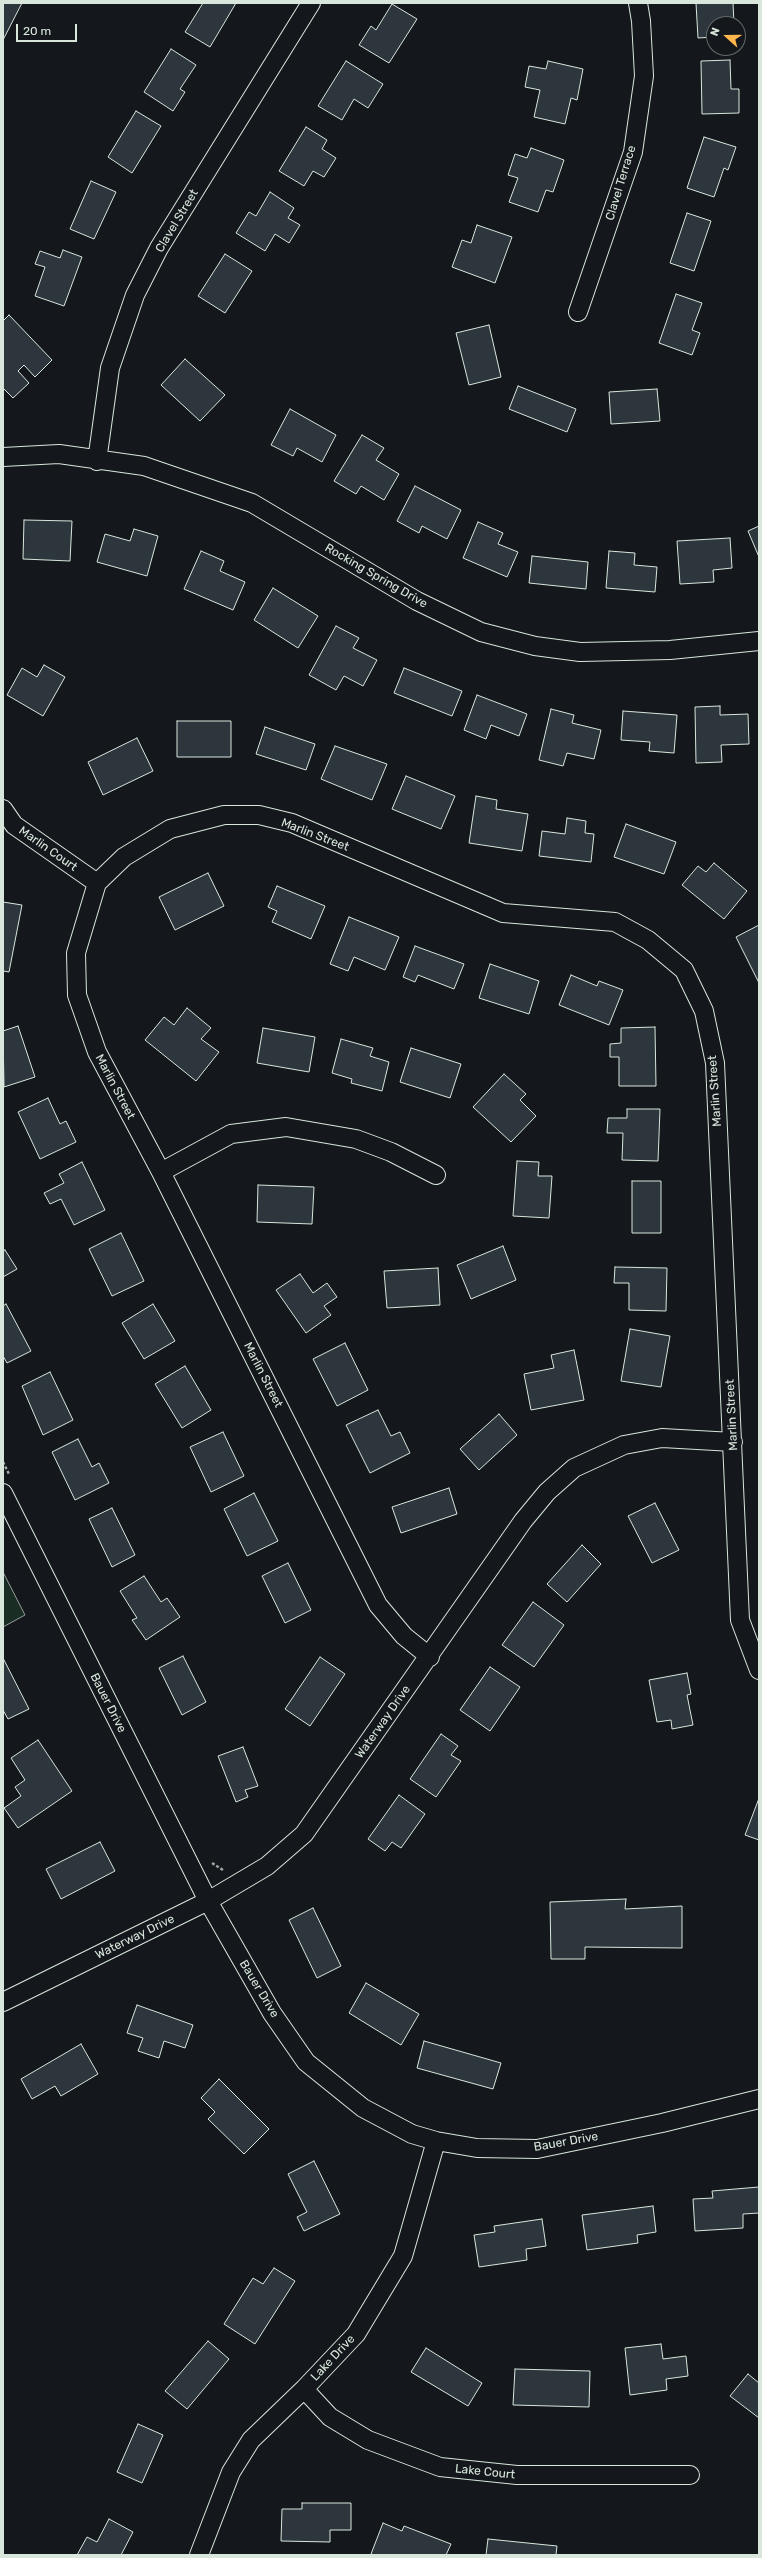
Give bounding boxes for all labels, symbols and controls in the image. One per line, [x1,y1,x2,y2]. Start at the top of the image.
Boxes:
scale bar [18,16,79,42]
north arrow [706,16,746,56]
text: 20 m [23,24,51,38]
text: N [708,26,723,38]
street label: Clavel Terrace [603,144,639,222]
street label: Clavel Street [153,187,201,255]
street label: Rocking Spring Drive [322,541,430,611]
street label: Marlin Street [279,815,351,855]
street label: Marlin Court [16,824,80,874]
street label: Marlin Street [92,1052,138,1122]
street label: Marlin Street [705,1055,725,1127]
street label: Marlin Street [240,1340,286,1410]
street label: Marlin Street [723,1379,741,1451]
street label: Bauer Drive [87,1671,129,1735]
street label: Waterway Drive [352,1683,414,1761]
street label: Waterway Drive [93,1912,177,1962]
street label: Bauer Drive [236,1957,282,2021]
street label: Bauer Drive [533,2129,599,2155]
street label: Lake Drive [308,2332,358,2384]
street label: Lake Court [454,2462,516,2482]

